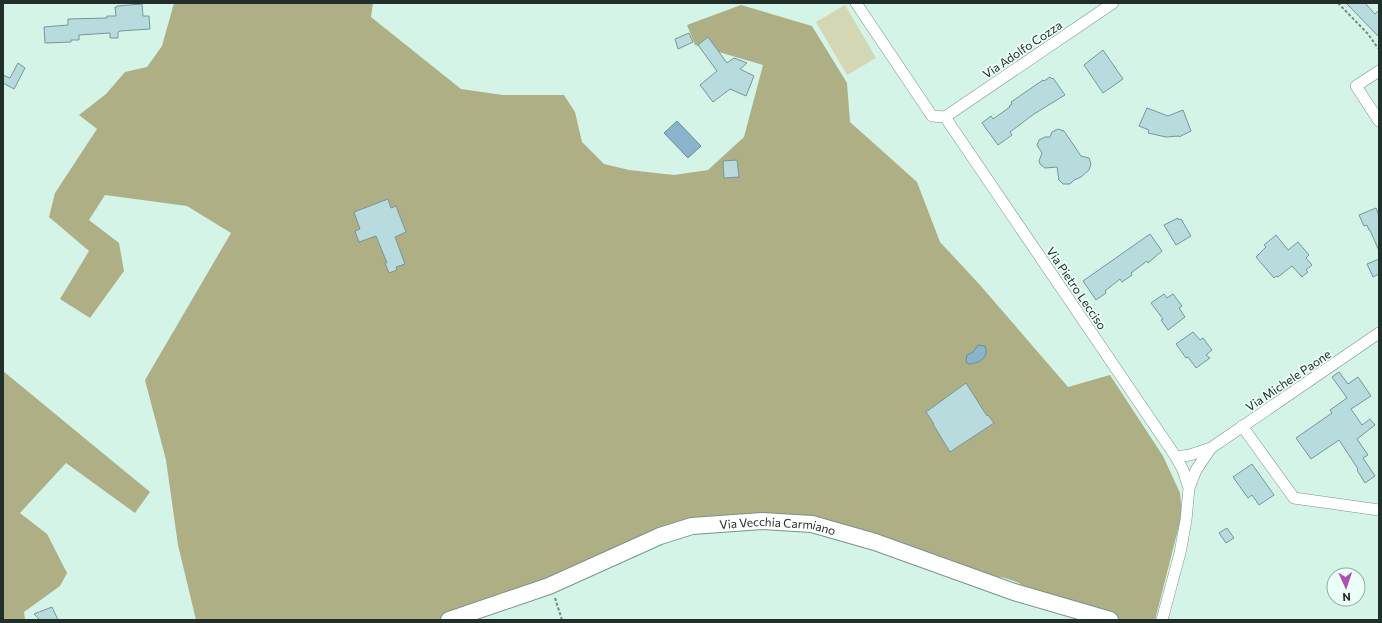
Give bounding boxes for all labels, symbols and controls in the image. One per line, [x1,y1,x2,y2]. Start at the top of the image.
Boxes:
street label: Via Adolfo Cozza [980,17,1064,81]
street label: Via Pietro Lecciso [1044,244,1110,332]
street label: Via Michele Paone [1243,346,1333,414]
street label: Via Vecchia Carmiano [719,514,838,537]
north arrow [1326,567,1366,607]
text: N [1342,591,1351,604]

